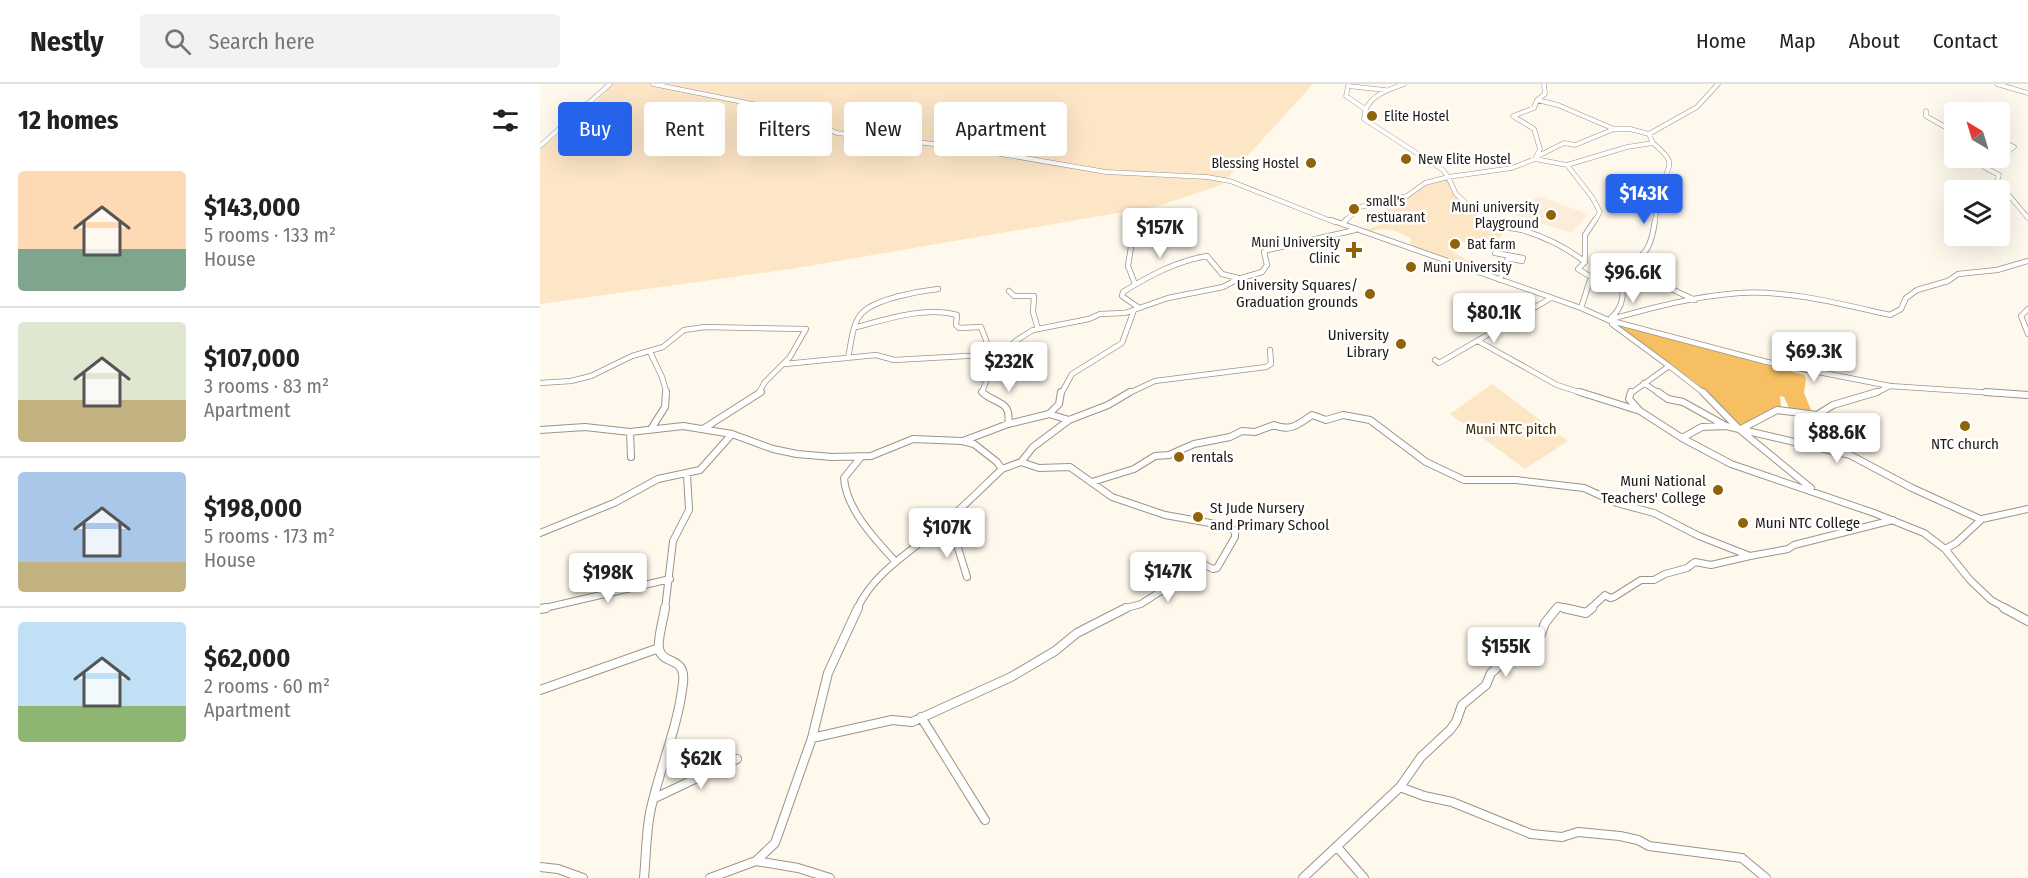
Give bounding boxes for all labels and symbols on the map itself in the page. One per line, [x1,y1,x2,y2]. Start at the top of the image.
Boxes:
north arrow [1944,102,2010,168]
place label: Elite Hostel [1384,108,1449,125]
marker: Elite Hostel [1365,109,1379,123]
place label: New Elite Hostel [1418,151,1511,168]
marker: New Elite Hostel [1399,152,1413,166]
place label: Blessing Hostel [1211,155,1299,172]
marker: Blessing Hostel [1304,156,1318,170]
pin: $143K [1602,174,1686,225]
place label: small's restuarant [1366,193,1426,226]
place label: Muni university Playground [1451,199,1540,232]
marker: small's restuarant [1347,202,1361,216]
pin: $157K [1118,208,1202,259]
marker: Muni university Playground [1544,208,1558,222]
place label: Muni University Clinic [1251,234,1341,267]
place label: Bat farm [1467,236,1516,253]
marker: Bat farm [1448,237,1462,251]
marker: Muni University Clinic [1345,241,1363,259]
pin: $96.6K [1584,253,1682,304]
place label: Muni University [1423,259,1512,276]
marker: Muni University [1404,260,1418,274]
place label: University Squares/ Graduation grounds [1236,276,1358,311]
marker: University Squares/ Graduation grounds [1363,287,1377,301]
pin: $80.1K [1445,293,1543,344]
place label: University Library [1328,326,1389,361]
pin: $69.3K [1765,332,1863,383]
marker: University Library [1394,337,1408,351]
pin: $232K [967,342,1051,393]
pin: $88.6K [1788,413,1886,464]
marker: NTC church [1958,419,1972,433]
park label: Muni NTC pitch [1465,420,1557,438]
place label: NTC church [1931,435,1999,453]
place label: rentals [1191,448,1234,466]
marker: rentals [1172,450,1186,464]
place label: Muni National Teachers' College [1601,472,1706,507]
marker: Muni National Teachers' College [1711,483,1725,497]
place label: St Jude Nursery and Primary School [1210,499,1329,534]
pin: $107K [905,508,989,559]
marker: St Jude Nursery and Primary School [1191,510,1205,524]
place label: Muni NTC College [1755,514,1860,532]
marker: Muni NTC College [1736,516,1750,530]
pin: $147K [1126,552,1210,603]
pin: $198K [566,553,650,604]
pin: $155K [1464,627,1548,678]
pin: $62K [665,739,737,790]

